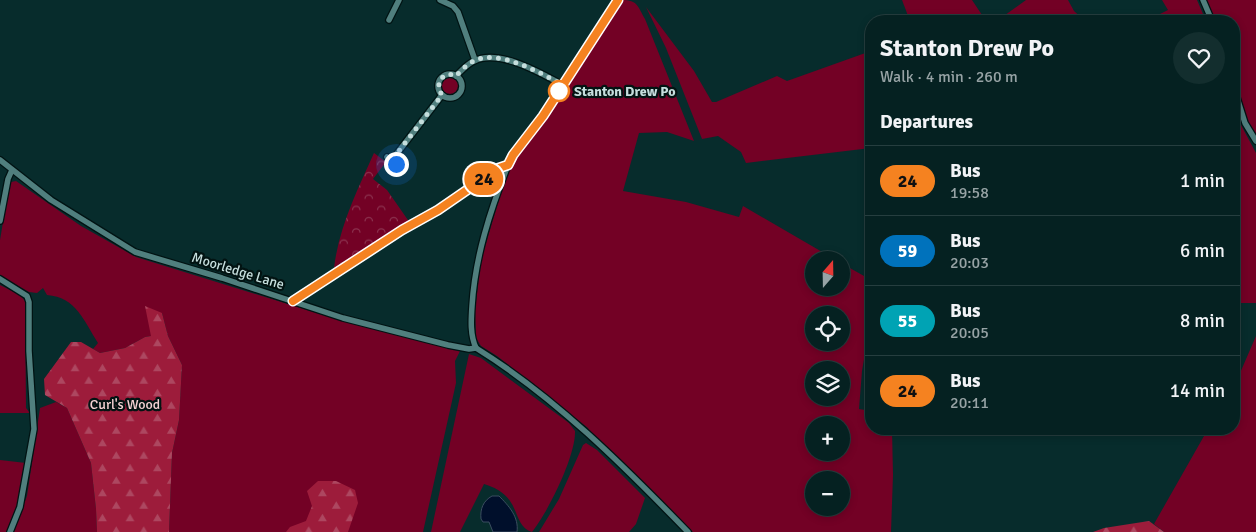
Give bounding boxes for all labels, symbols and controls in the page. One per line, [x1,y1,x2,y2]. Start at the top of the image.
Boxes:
button: heart [1173,32,1225,84]
text: Stanton Drew Po [880,33,1054,63]
text: Walk · 4 min · 260 m [880,67,1018,87]
marker: Stanton Drew Po [548,80,570,102]
place label: Stanton Drew Po [574,83,676,100]
text: Departures [880,110,973,134]
your location [384,152,409,177]
text: Bus [950,159,981,183]
line badge: 24 [462,163,506,195]
text: 24 [474,168,494,190]
text: 1 min [1180,169,1225,193]
text: 24 [898,170,917,192]
text: 19:58 [950,183,989,203]
text: Bus [950,229,981,253]
text: 6 min [1180,239,1225,263]
text: 59 [898,240,917,262]
street label: Moorledge Lane [190,249,286,293]
north arrow [805,251,850,296]
map controls [805,251,850,516]
text: 20:03 [950,253,989,273]
text: Bus [950,299,981,323]
button: locate [805,306,850,351]
text: 8 min [1180,309,1225,333]
text: 55 [898,310,917,332]
text: 20:05 [950,323,989,343]
button: layers [805,361,850,406]
text: Bus [950,369,981,393]
text: 14 min [1170,379,1225,403]
text: 24 [898,380,917,402]
text: 20:11 [950,393,989,413]
park label: Curl's Wood [90,396,160,413]
button: + [805,416,850,461]
button: − [805,471,850,516]

